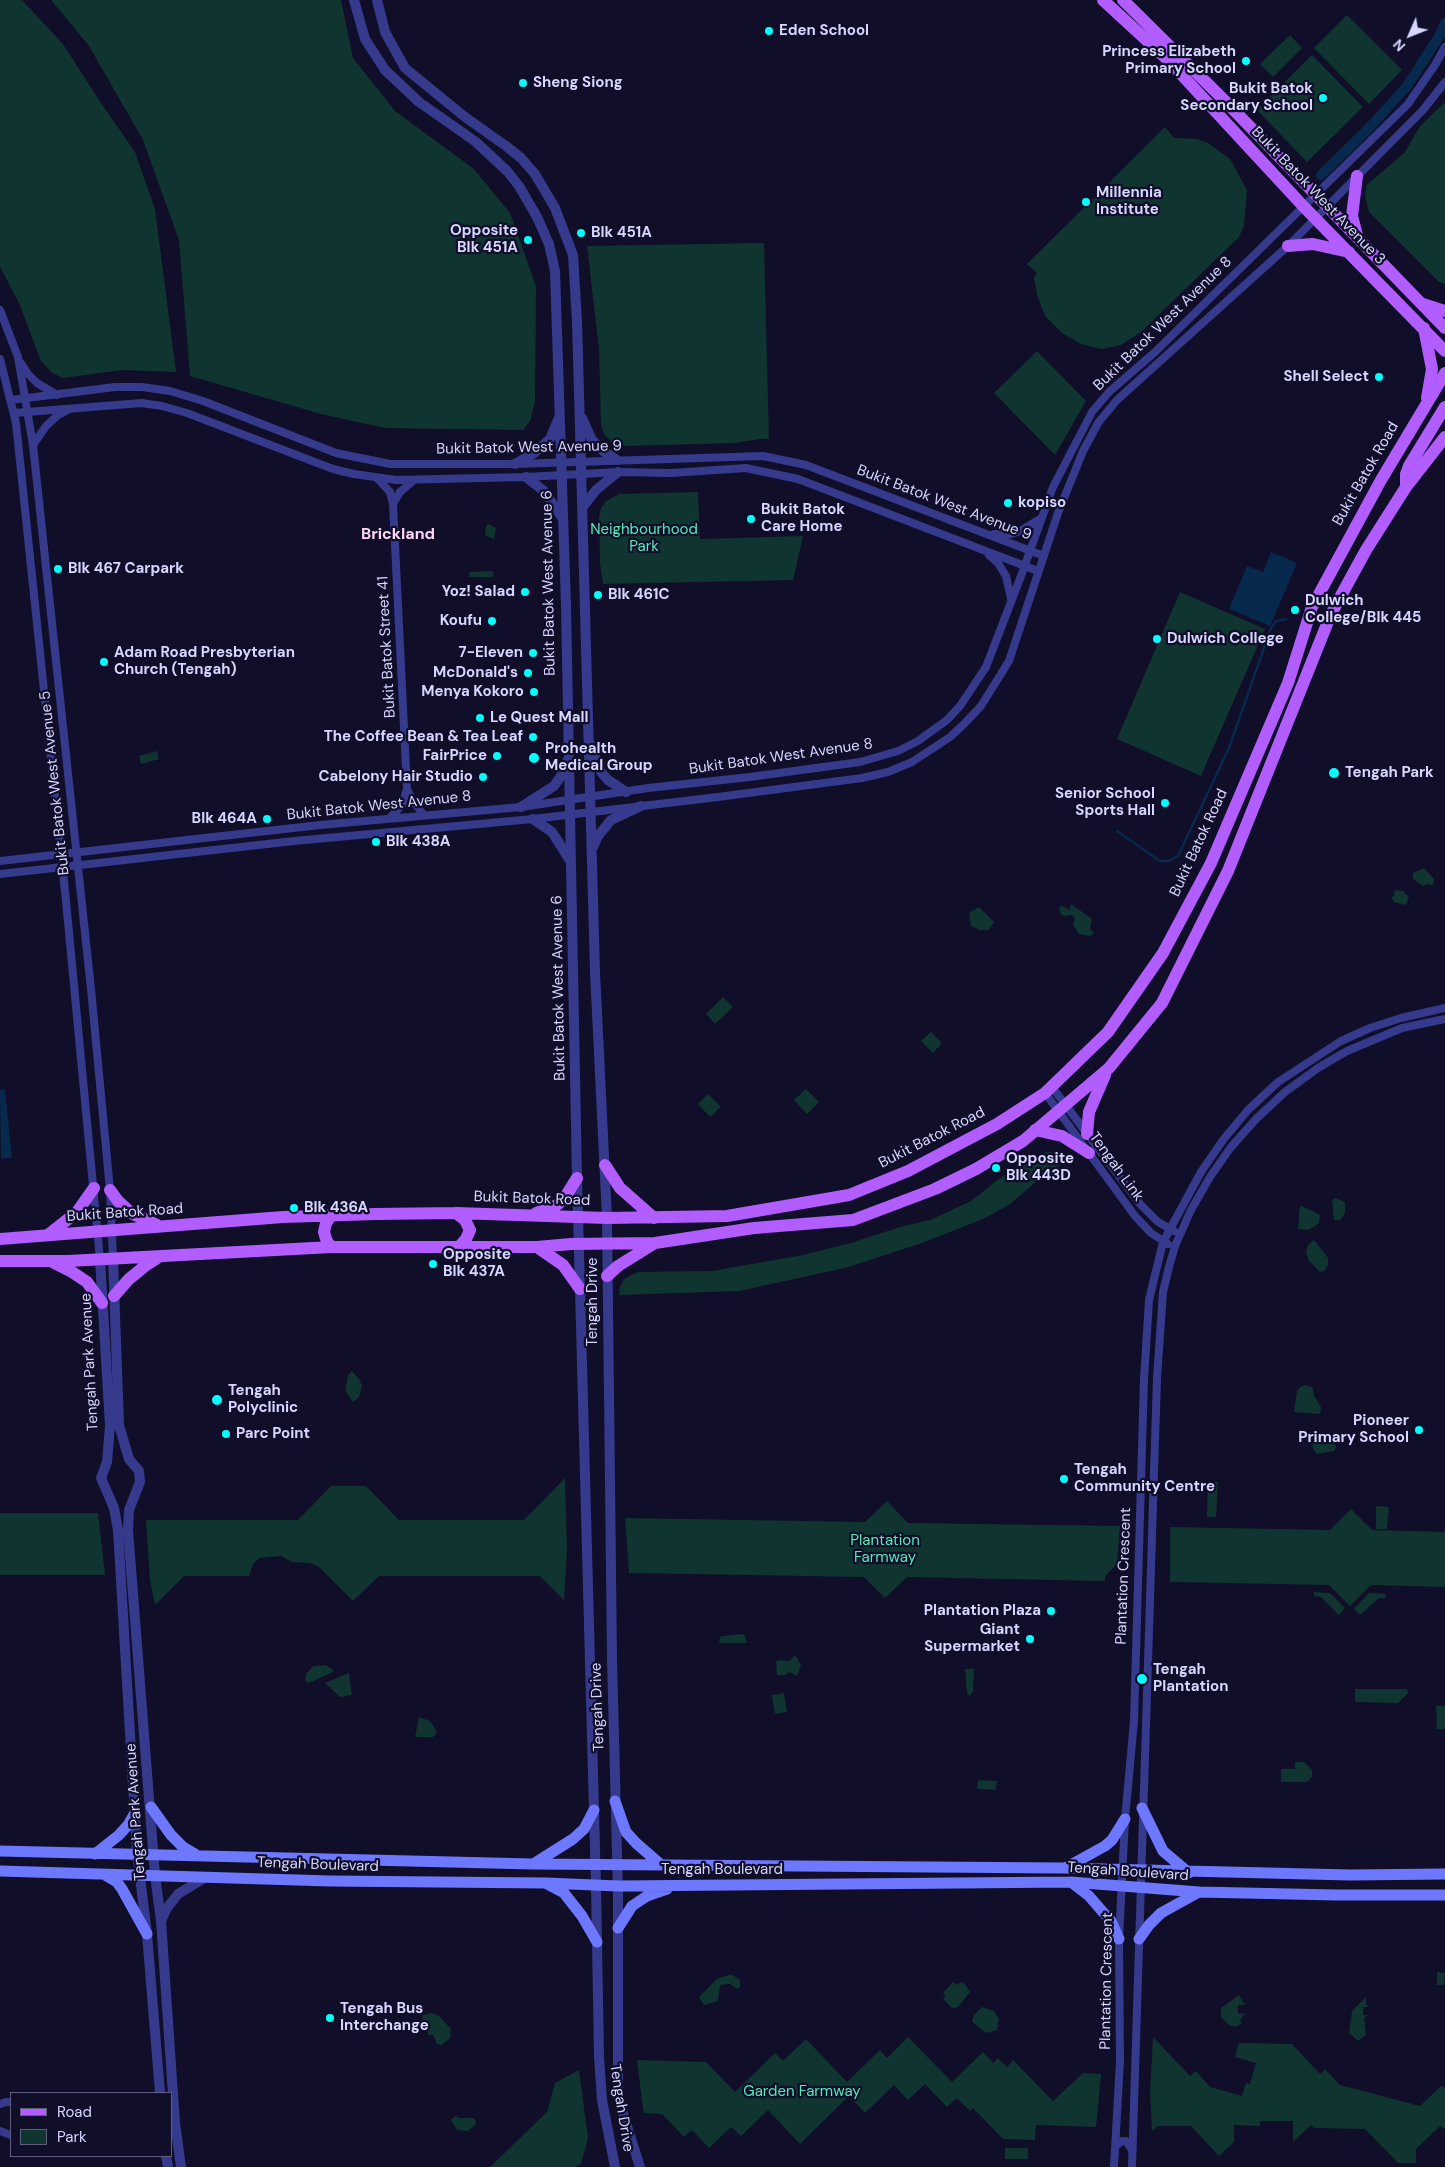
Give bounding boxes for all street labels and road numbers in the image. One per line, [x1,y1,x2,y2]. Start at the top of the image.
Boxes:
street label: Bukit Batok West Avenue 3 [1247,123,1389,269]
street label: Bukit Batok West Avenue 8 [1090,253,1236,395]
street label: Bukit Batok Road [1329,419,1403,529]
street label: Bukit Batok West Avenue 9 [436,437,622,459]
street label: Bukit Batok West Avenue 9 [854,461,1034,545]
street label: Bukit Batok West Avenue 6 [538,490,560,676]
street label: Bukit Batok Street 41 [374,576,400,718]
street label: Bukit Batok West Avenue 5 [36,690,74,876]
street label: Bukit Batok West Avenue 8 [688,735,874,779]
street label: Bukit Batok Road [1166,786,1232,900]
street label: Bukit Batok West Avenue 8 [286,787,472,825]
street label: Bukit Batok West Avenue 6 [548,895,570,1081]
street label: Bukit Batok Road [876,1103,988,1173]
street label: Tengah Link [1085,1129,1147,1205]
street label: Bukit Batok Road [473,1188,591,1210]
street label: Bukit Batok Road [66,1200,184,1226]
street label: Tengah Drive [584,1258,602,1346]
street label: Tengah Park Avenue [77,1293,103,1431]
street label: Plantation Crescent [1113,1507,1135,1645]
street label: Tengah Drive [587,1662,609,1752]
street label: Tengah Park Avenue [122,1743,150,1881]
street label: Tengah Boulevard [257,1854,379,1876]
street label: Tengah Boulevard [1067,1859,1189,1885]
street label: Tengah Boulevard [661,1861,783,1879]
street label: Plantation Crescent [1097,1912,1117,2050]
street label: Tengah Drive [605,2063,637,2153]

